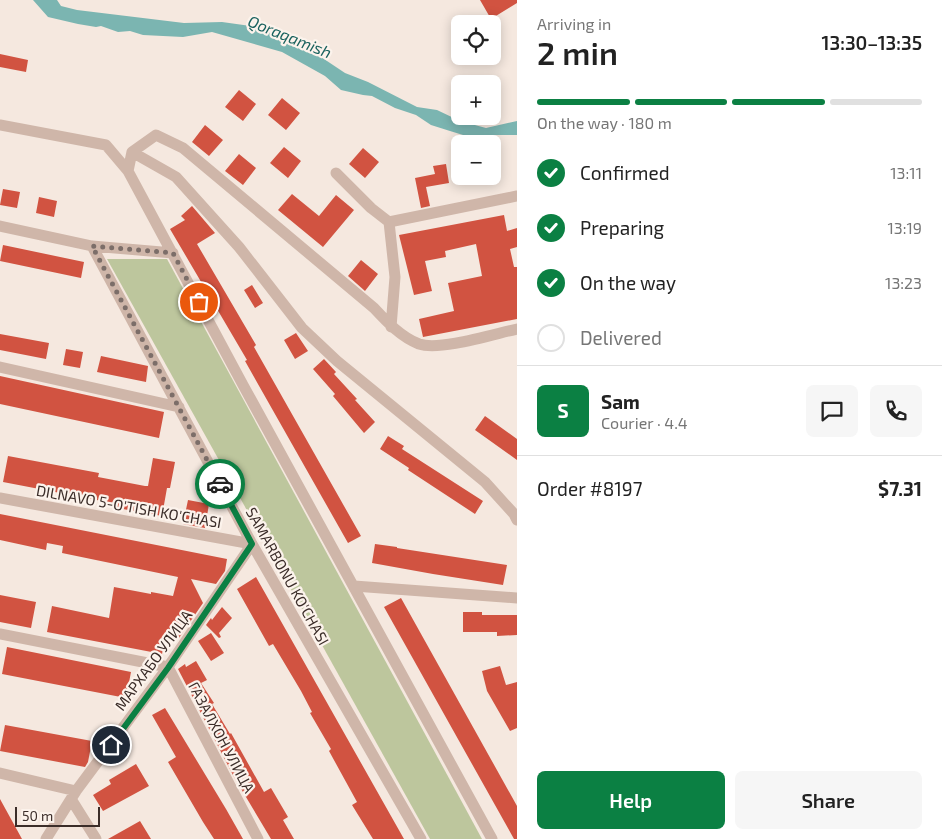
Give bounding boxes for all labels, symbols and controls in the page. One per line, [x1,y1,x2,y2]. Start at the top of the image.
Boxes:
water label: Qoraqamish [245,11,335,62]
text: Arriving in [537,14,611,33]
map controls [451,15,501,185]
button: locate [451,15,501,65]
text: 13:30–13:35 [822,31,922,54]
text: 2 min [537,33,618,71]
button: + [451,75,501,125]
text: On the way · 180 m [537,113,672,132]
button: − [451,135,501,185]
icon: check [537,159,565,187]
text: Confirmed [580,161,670,184]
text: 13:11 [890,163,922,182]
icon: check [537,214,565,242]
text: Preparing [580,216,664,239]
text: 13:19 [887,218,922,237]
icon: check [537,269,565,297]
text: On the way [580,271,676,294]
text: 13:23 [885,273,922,292]
pin [178,281,220,323]
icon: bag [185,288,213,316]
text: Delivered [580,326,662,349]
button: chat [806,385,858,437]
button: phone [870,385,922,437]
text: Sam [601,390,640,413]
text: S [557,399,569,422]
text: Courier · 4.4 [601,413,688,432]
courier [195,459,245,509]
icon: car [206,470,234,498]
text: Order #8197 [537,477,642,500]
text: $7.31 [878,477,922,500]
street label: DILNAVO 5-O'TISH KO'CHASI [35,481,223,531]
street label: SAMARBONU KO'CHASI [243,504,333,648]
street label: МАРХАБО УЛИЦА [111,606,196,714]
street label: ГАЗАЛХОН УЛИЦА [185,678,259,796]
pin [90,724,132,766]
icon: home [97,731,125,759]
button: Help [537,771,725,829]
button: Share [735,771,922,829]
scale bar [15,804,100,827]
text: 50 m [22,807,53,824]

